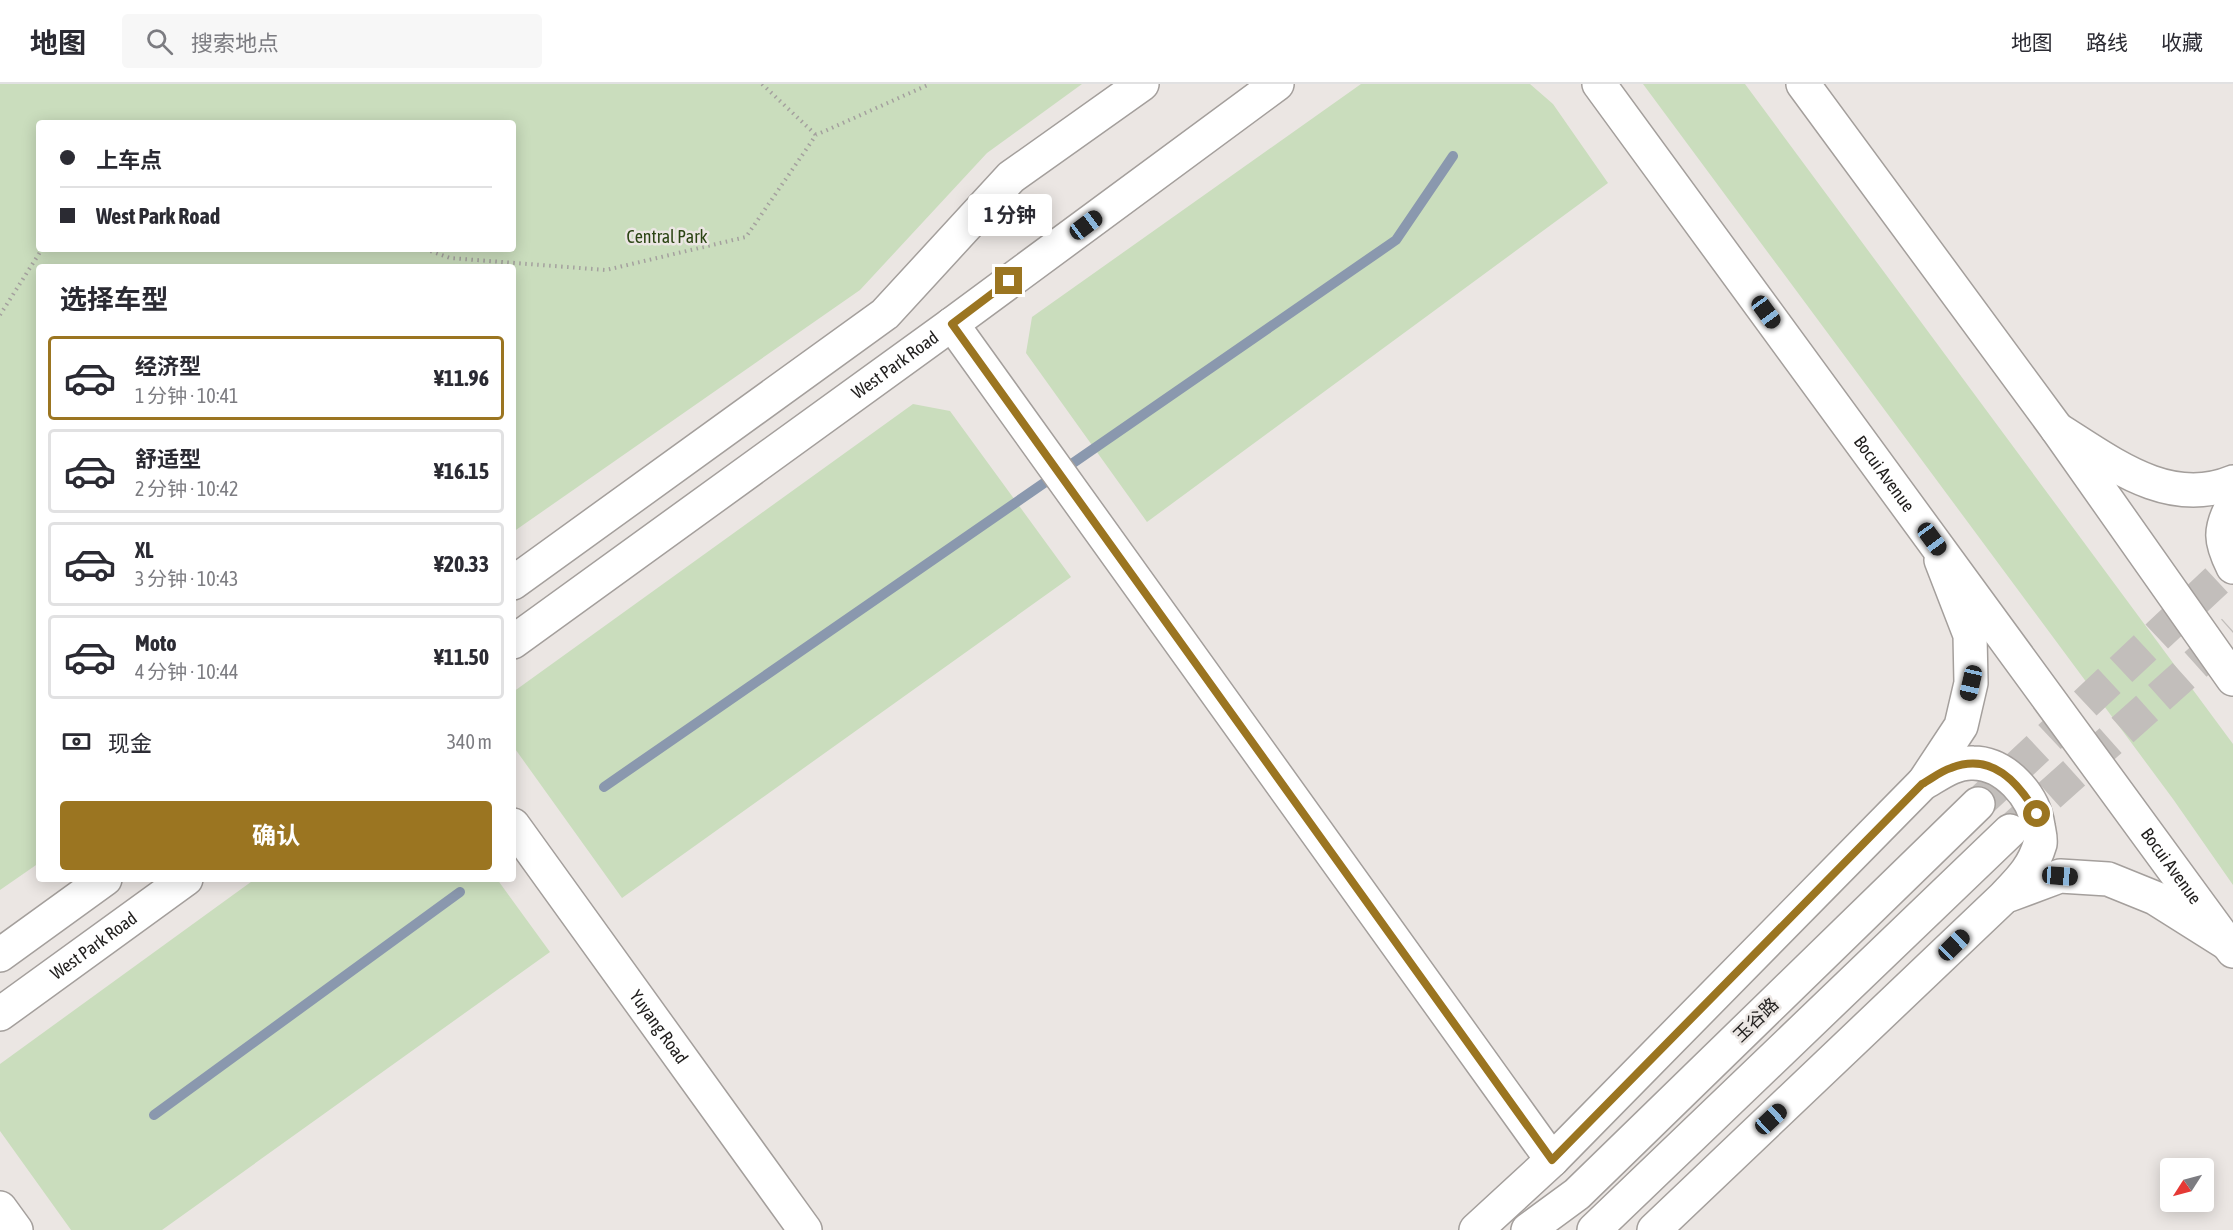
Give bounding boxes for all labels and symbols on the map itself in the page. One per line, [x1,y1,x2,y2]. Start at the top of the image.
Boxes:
callout: 1 分钟 [967,194,1051,236]
car [1066,207,1106,243]
park label: Central Park [627,226,707,247]
route end [995,267,1022,294]
car [1748,292,1784,332]
street label: West Park Road [848,326,942,403]
street label: Bocui Avenue [1850,432,1919,516]
car [1914,519,1950,559]
car [1958,663,1984,703]
route start [2023,800,2050,827]
street label: Bocui Avenue [2137,824,2206,908]
car [2041,866,2079,886]
street label: West Park Road [46,907,141,984]
car [1935,926,1973,964]
street label: Yuyang Road [625,986,693,1068]
street label: 玉谷路 [1729,993,1782,1046]
car [1752,1100,1790,1138]
north arrow [2160,1158,2214,1212]

